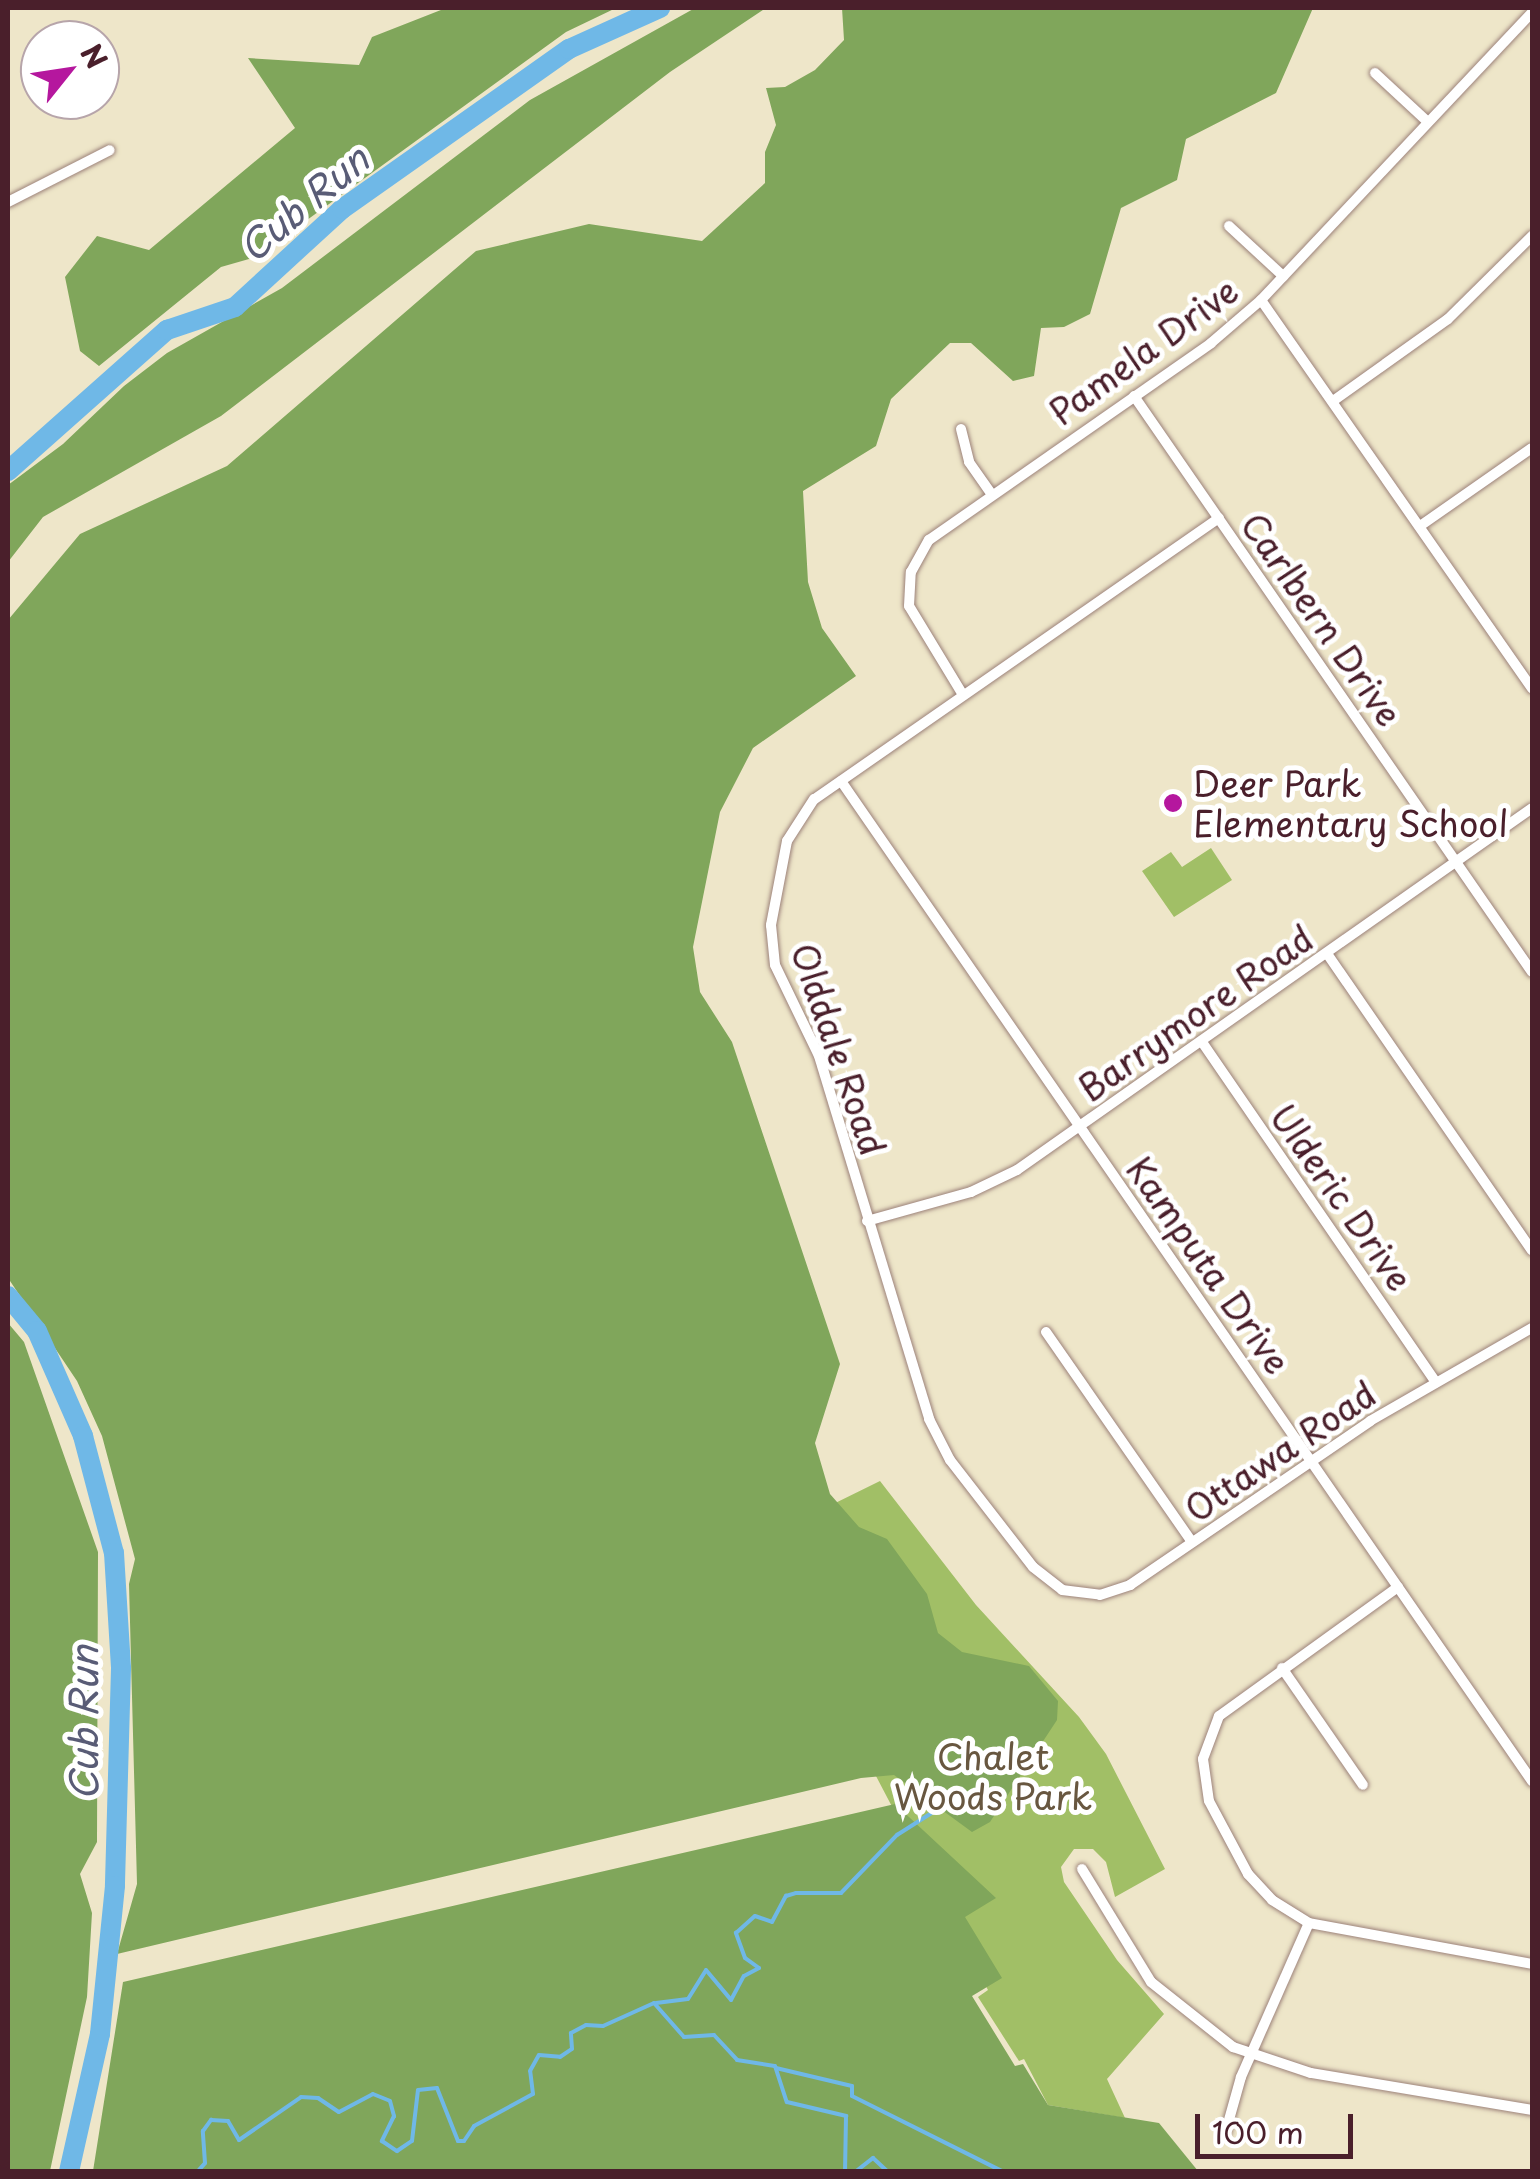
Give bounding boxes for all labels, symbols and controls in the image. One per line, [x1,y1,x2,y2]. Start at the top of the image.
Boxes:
north arrow [20,20,120,120]
text: N [71,35,119,76]
water label: Cub Run [228,135,378,271]
street label: Pamela Drive [1040,268,1246,434]
street label: Carlbern Drive [1233,504,1411,734]
place label: Deer Park Elementary School [1193,762,1508,844]
marker: Deer Park Elementary School [1162,792,1184,814]
street label: Barrymore Road [1069,916,1321,1110]
street label: Olddale Road [783,936,895,1162]
street label: Ulderic Drive [1262,1095,1422,1299]
street label: Kamputa Drive [1119,1149,1299,1381]
street label: Ottawa Road [1177,1372,1383,1530]
water label: Cub Run [60,1645,106,1801]
park label: Chalet Woods Park [894,1735,1092,1817]
scale bar [1200,2094,1358,2156]
text: 100 m [1212,2109,1304,2154]

